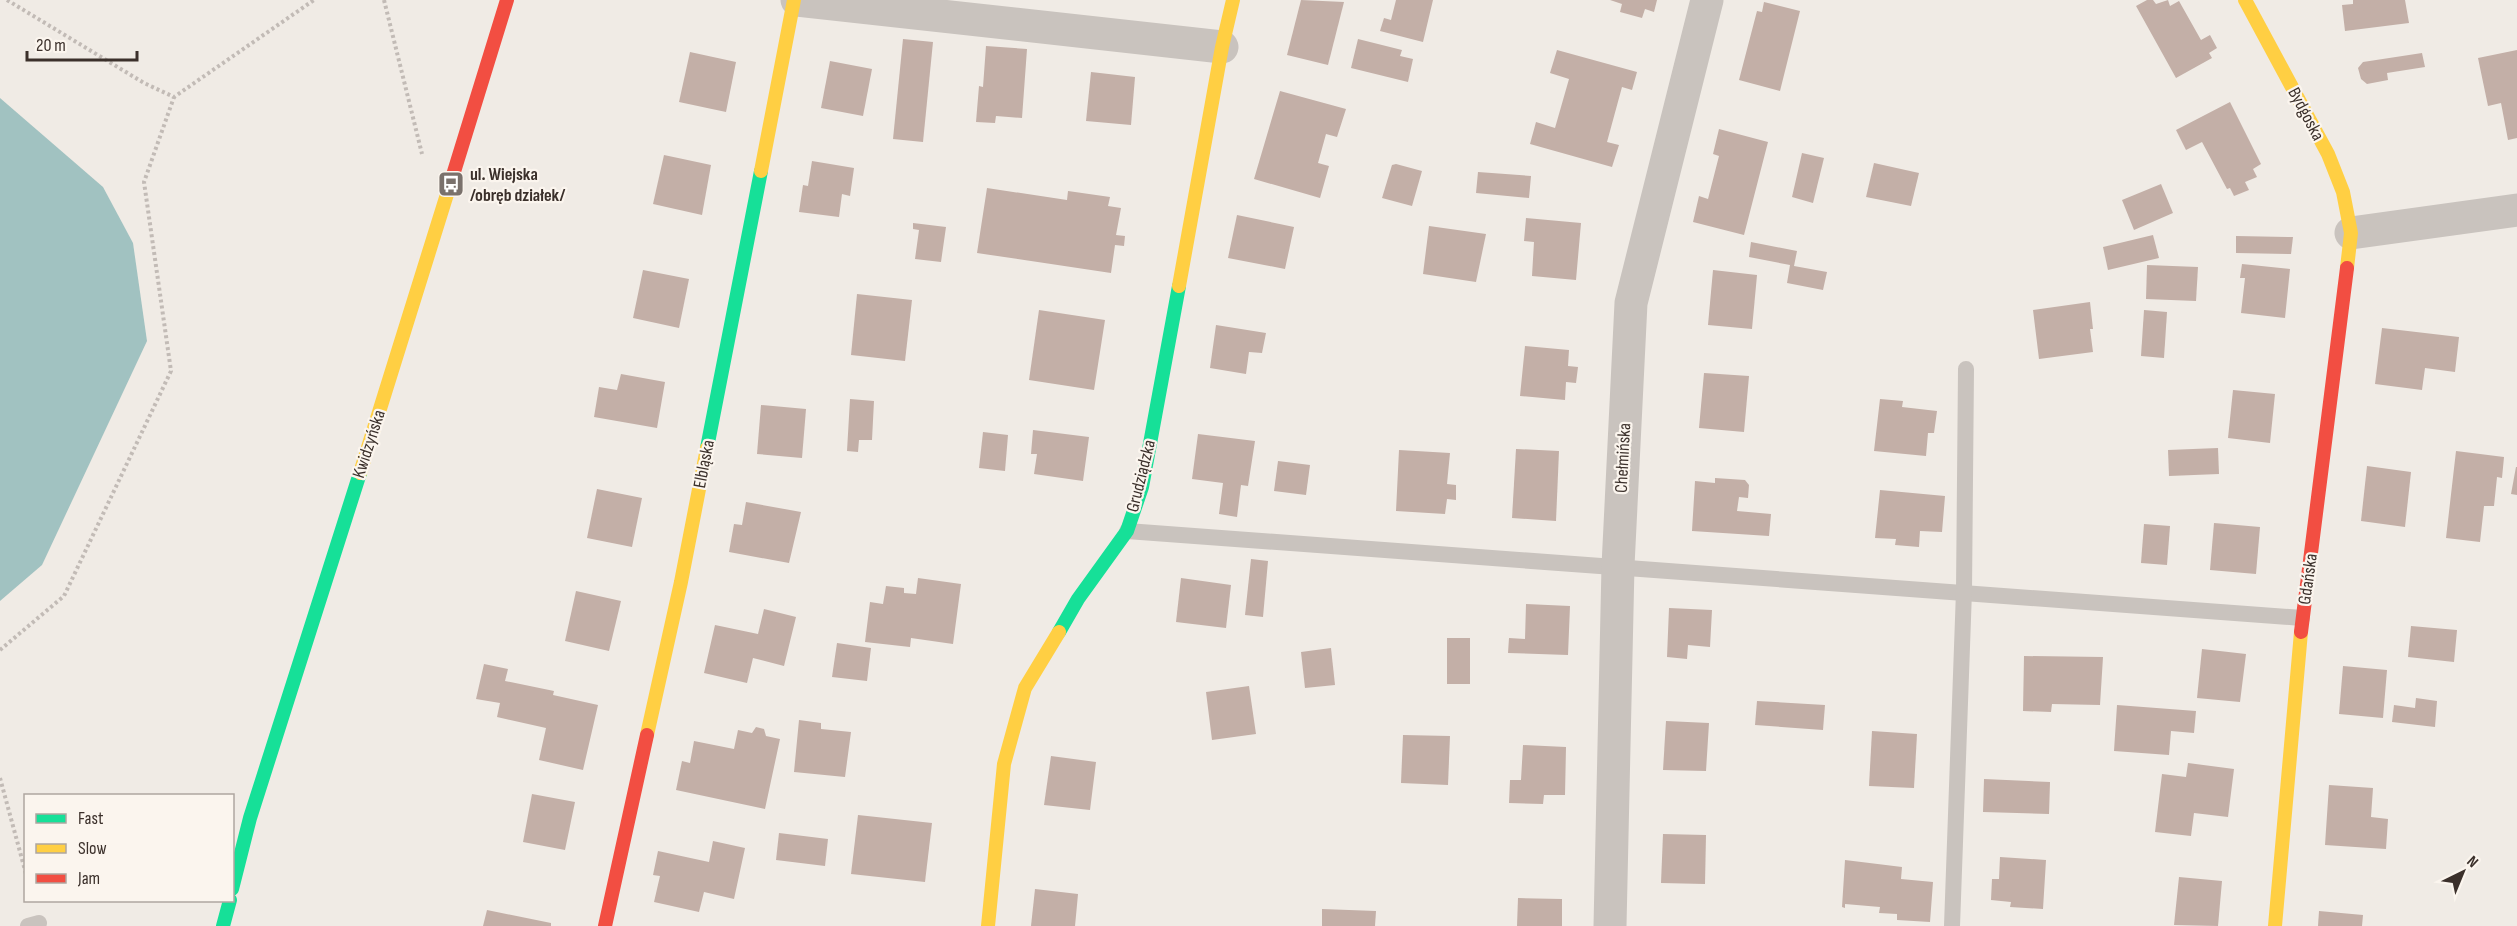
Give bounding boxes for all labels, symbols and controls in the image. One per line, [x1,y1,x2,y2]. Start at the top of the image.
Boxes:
scale bar [27,24,136,62]
text: 20 m [36,35,66,56]
street label: Bydgoska [2283,84,2329,144]
place label: ul. Wiejska /obręb działek/ [470,164,565,206]
bus stop icon: ul. Wiejska /obręb działek/ [436,169,466,199]
street label: Kwidzyńska [348,407,390,481]
street label: Chełmińska [1611,422,1635,493]
street label: Elbląska [689,438,719,490]
street label: Grudziądzka [1122,438,1160,514]
street label: Gdańska [2294,552,2322,606]
legend [24,794,234,902]
text: Fast [78,808,104,829]
text: Slow [78,838,107,859]
north arrow [2433,842,2493,902]
text: N [2463,852,2482,872]
text: Jam [77,868,100,889]

